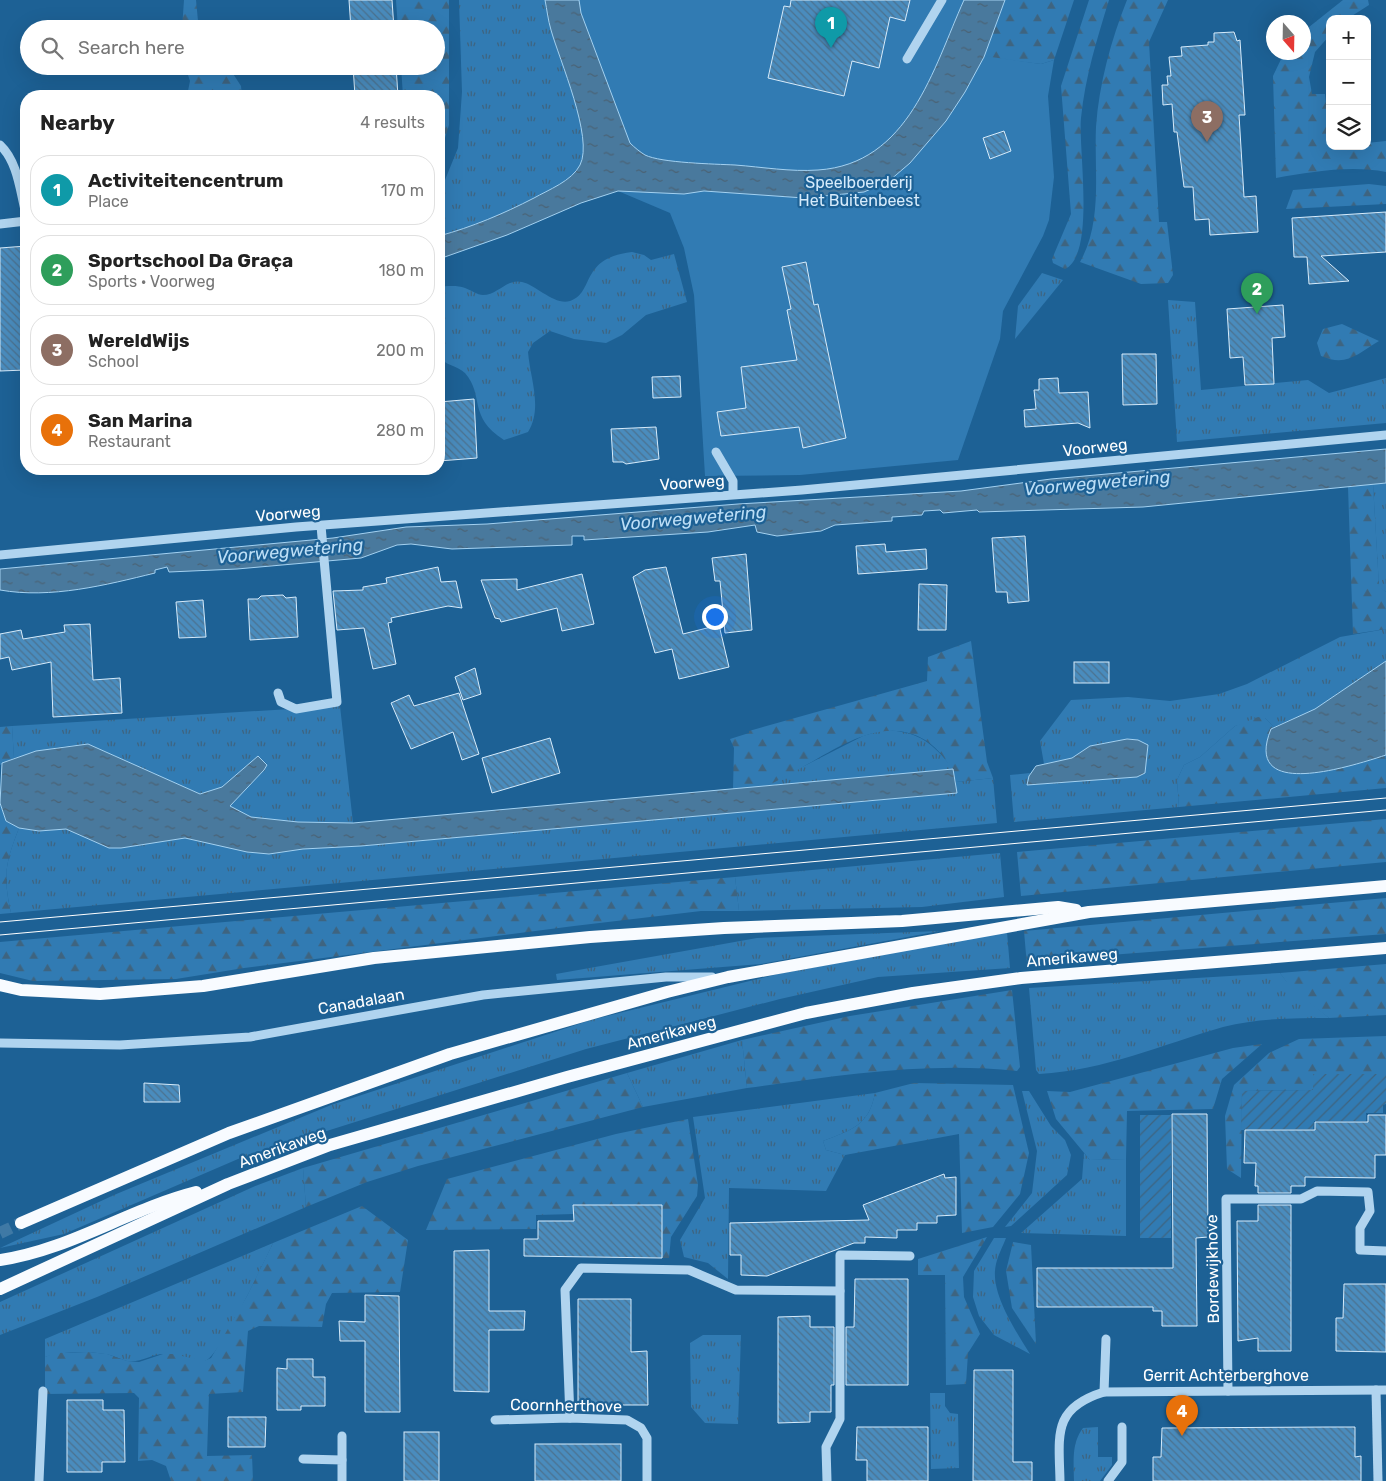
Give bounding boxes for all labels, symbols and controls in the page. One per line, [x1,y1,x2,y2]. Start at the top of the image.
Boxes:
pin: 1 [815,7,847,48]
north arrow [1266,15,1311,60]
map controls [1326,15,1371,150]
button: + [1326,15,1371,60]
search box [20,20,445,75]
icon: search [38,34,66,62]
text: Search here [78,36,185,59]
button: − [1326,60,1371,105]
pin: 3 [1191,101,1223,142]
button: layers [1326,105,1371,150]
text: Nearby [40,110,115,135]
text: 4 results [360,113,425,132]
text: Activiteitencentrum [88,169,283,192]
park label: Speelboerderij Het Buitenbeest [798,173,920,210]
text: 1 [53,181,61,200]
text: 170 m [381,181,424,200]
text: Place [88,192,129,211]
text: Sportschool Da Graça [88,249,293,272]
text: 2 [52,261,62,280]
text: 180 m [379,261,424,280]
text: Sports · Voorweg [88,272,215,291]
pin: 2 [1241,273,1273,314]
text: WereldWijs [88,329,189,352]
text: 3 [52,341,62,360]
text: 200 m [376,341,424,360]
text: School [88,352,139,371]
text: San Marina [88,409,193,432]
text: 4 [52,421,62,440]
text: 280 m [376,421,424,440]
text: Restaurant [88,432,171,451]
street label: Voorweg [1062,435,1128,460]
water label: Voorwegwetering [1023,466,1172,500]
street label: Voorweg [659,471,725,494]
street label: Voorweg [255,501,321,526]
water label: Voorwegwetering [619,501,768,535]
water label: Voorwegwetering [216,534,365,568]
your location [702,604,728,630]
street label: Amerikaweg [1025,944,1119,971]
street label: Canadalaan [316,985,406,1018]
street label: Amerikaweg [624,1011,718,1054]
street label: Amerikaweg [236,1123,329,1172]
street label: Bordewijkhove [1202,1214,1223,1324]
street label: Gerrit Achterberghove [1143,1366,1309,1385]
street label: Coornherthove [510,1395,622,1416]
pin: 4 [1166,1395,1198,1436]

